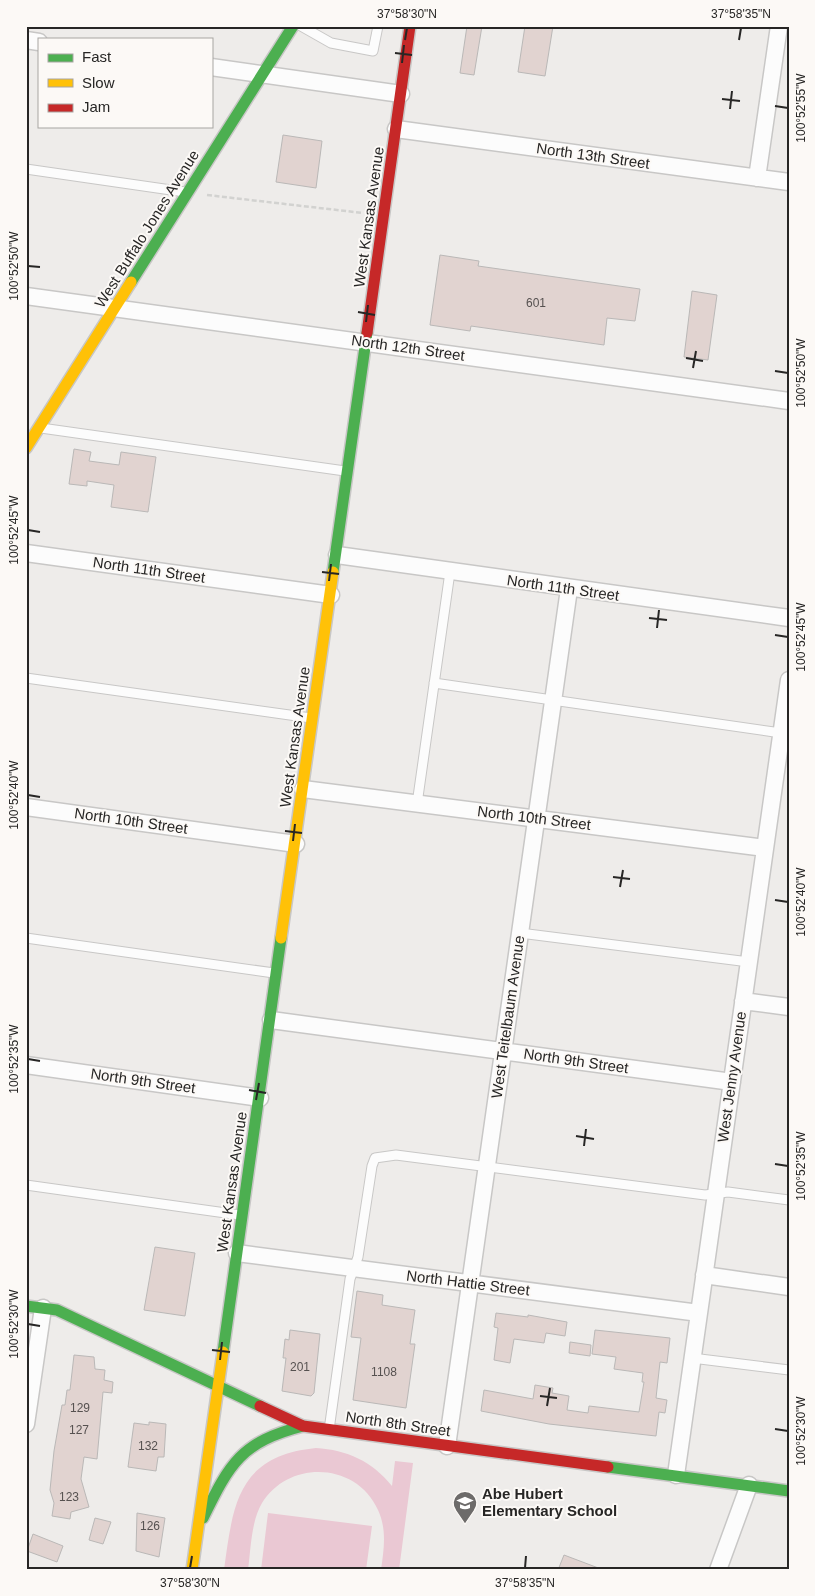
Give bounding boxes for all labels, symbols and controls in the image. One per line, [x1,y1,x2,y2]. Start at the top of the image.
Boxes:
text: 37°58'30"N [377,7,437,21]
text: 37°58'35"N [711,7,771,21]
legend [38,38,212,128]
text: Fast [82,48,112,65]
text: 100°52'55"W [794,73,808,143]
text: Slow [82,74,115,91]
text: Jam [82,98,110,115]
street label: North 13th Street [535,139,652,172]
street label: West Kansas Avenue [350,145,387,288]
street label: West Buffalo Jones Avenue [91,147,202,311]
text: 100°52'50"W [7,231,21,301]
house number: 601 [526,296,546,310]
street label: North 12th Street [350,331,467,364]
text: 100°52'50"W [794,338,808,408]
text: 100°52'45"W [7,495,21,565]
street label: North 11th Street [92,553,207,586]
street label: North 11th Street [506,571,621,604]
text: 100°52'45"W [794,602,808,672]
street label: West Kansas Avenue [276,665,313,808]
text: 100°52'40"W [7,760,21,830]
street label: North 10th Street [476,802,593,833]
street label: North 10th Street [73,804,190,837]
text: 100°52'40"W [794,867,808,937]
street label: West Teitelbaum Avenue [488,934,527,1099]
street label: West Jenny Avenue [714,1010,749,1143]
text: 100°52'35"W [7,1024,21,1094]
street label: North 9th Street [522,1045,631,1076]
street label: North 9th Street [89,1065,198,1096]
street label: West Kansas Avenue [213,1110,250,1253]
text: 100°52'35"W [794,1131,808,1201]
street label: North Hattie Street [405,1266,532,1299]
text: 100°52'30"W [7,1289,21,1359]
house number: 201 [290,1360,310,1374]
house number: 1108 [371,1365,397,1379]
text: 100°52'30"W [794,1396,808,1466]
house number: 129 [70,1401,90,1415]
street label: North 8th Street [344,1408,453,1439]
house number: 127 [69,1423,89,1437]
house number: 132 [138,1439,158,1453]
place label: Abe Hubert Elementary School [482,1485,617,1519]
house number: 123 [59,1490,79,1504]
school or university icon: Abe Hubert Elementary School [452,1490,478,1524]
house number: 126 [140,1519,160,1533]
text: 37°58'30"N [160,1576,220,1590]
text: 37°58'35"N [495,1576,555,1590]

